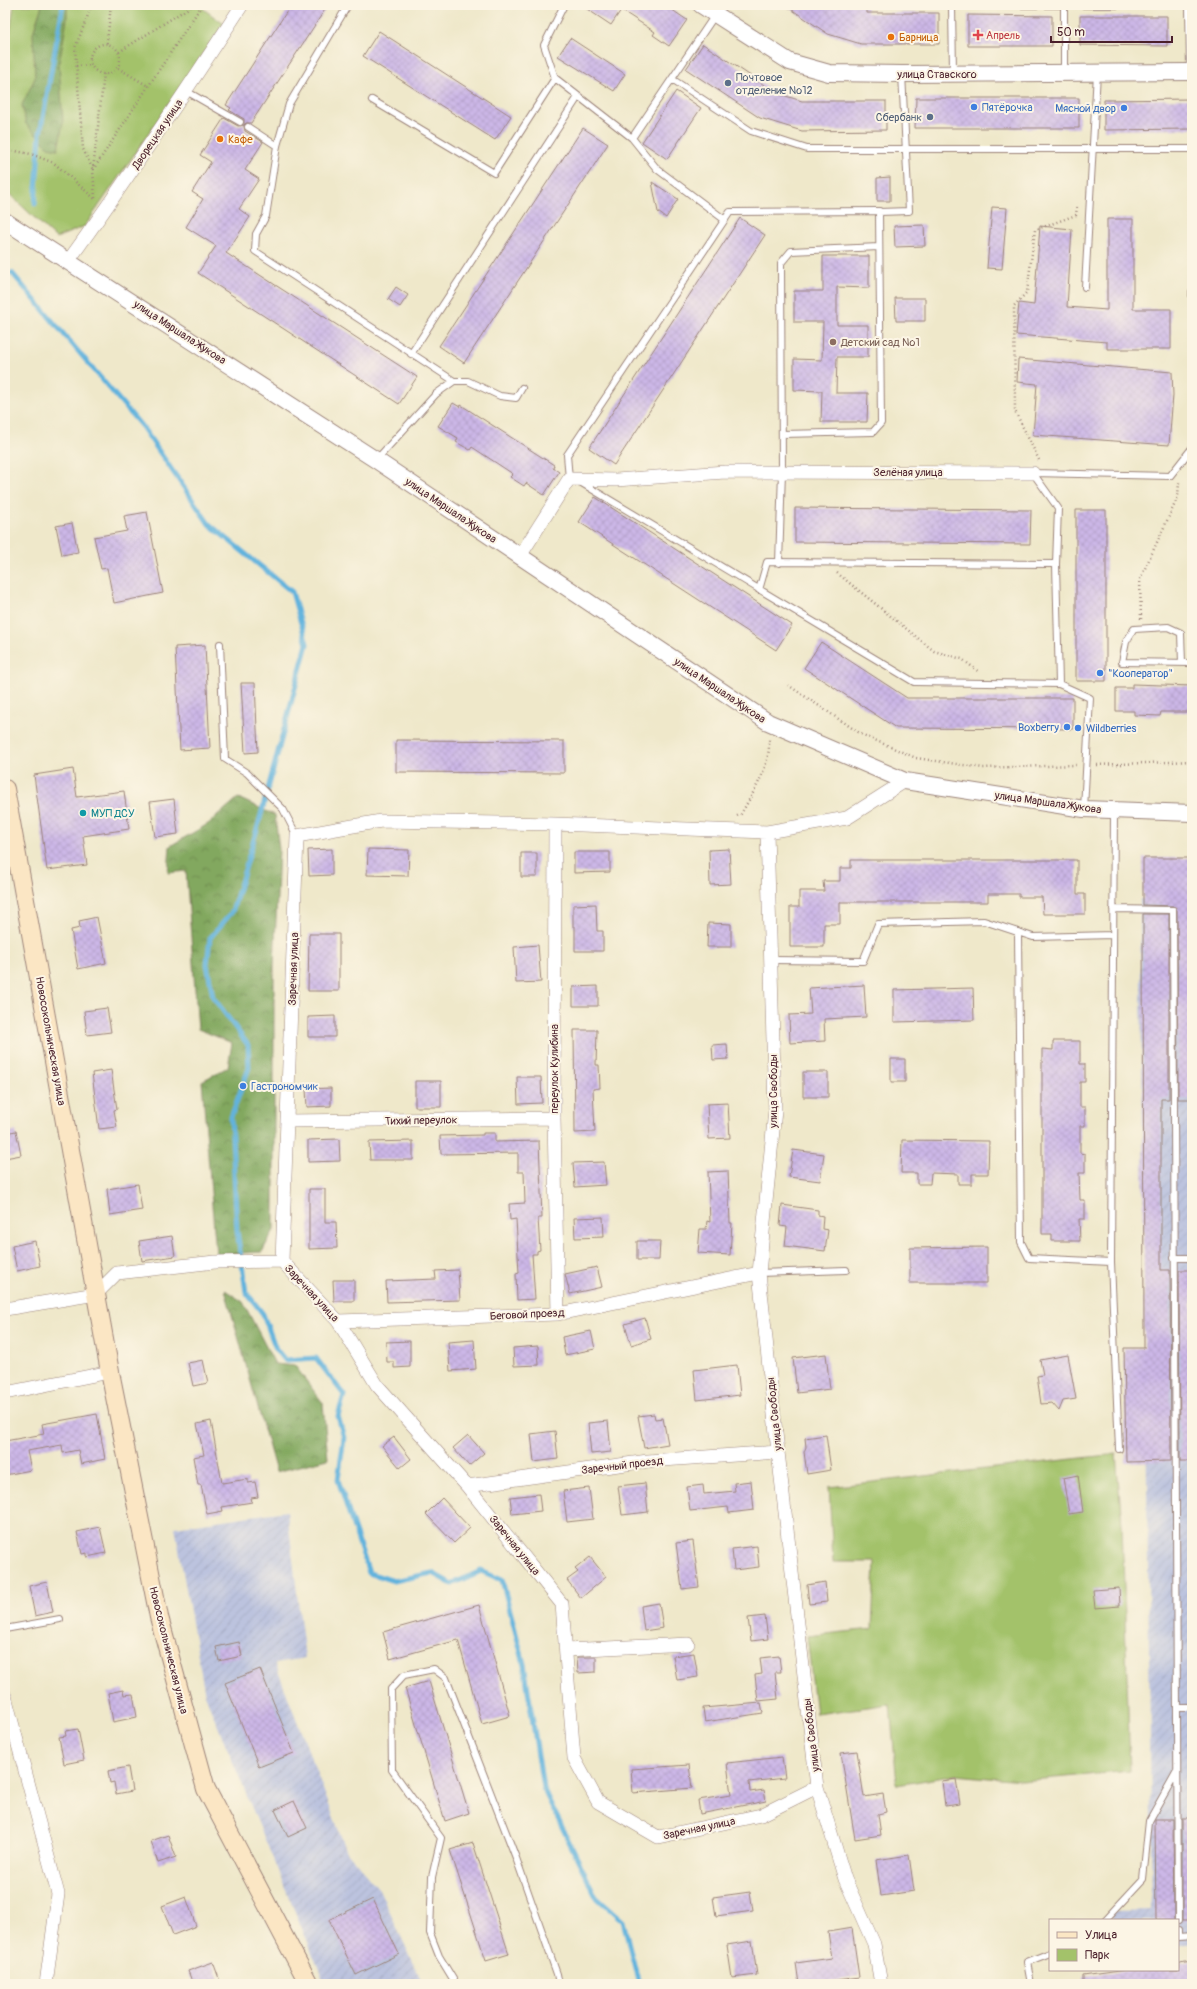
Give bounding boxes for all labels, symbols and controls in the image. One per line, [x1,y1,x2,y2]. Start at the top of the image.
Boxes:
scale bar [1051,18,1172,44]
text: 50 m [1057,25,1085,40]
place label: Апрель [986,29,1020,42]
marker: Апрель [973,30,983,40]
place label: Барница [899,31,938,44]
marker: Барница [886,32,896,42]
street label: улица Ставского [896,68,977,81]
place label: Почтовое отделение №12 [736,71,813,97]
marker: Почтовое отделение №12 [723,78,733,88]
street label: Дворецкая улица [129,97,185,172]
place label: Пятёрочка [982,101,1033,114]
marker: Пятёрочка [969,102,979,112]
place label: Мясной двор [1055,102,1116,115]
marker: Мясной двор [1119,103,1129,113]
place label: Сбербанк [876,111,922,124]
marker: Сбербанк [925,112,935,122]
place label: Кафе [228,133,253,146]
marker: Кафе [215,134,225,144]
street label: улица Маршала Жукова [130,297,228,367]
place label: Детский сад №1 [840,336,920,349]
marker: Детский сад №1 [828,337,838,347]
street label: Зелёная улица [873,466,943,479]
street label: улица Маршала Жукова [402,474,499,546]
street label: улица Маршала Жукова [671,654,768,726]
place label: "Кооператор" [1108,667,1173,680]
marker: "Кооператор" [1095,668,1105,678]
place label: Boxberry [1018,721,1059,734]
marker: Boxberry [1062,722,1072,732]
place label: Wildberries [1086,722,1136,735]
marker: Wildberries [1073,723,1083,733]
street label: улица Маршала Жукова [993,788,1102,816]
place label: МУП ДСУ [91,807,135,820]
marker: МУП ДСУ [78,808,88,818]
street label: Заречная улица [286,932,301,1006]
street label: Новосокольническая улица [33,976,68,1107]
street label: переулок Кулибина [548,1024,561,1114]
street label: улица Свободы [767,1054,780,1129]
place label: Гастрономчик [251,1080,318,1093]
marker: Гастрономчик [238,1081,248,1091]
street label: Тихий переулок [385,1113,458,1128]
street label: Заречная улица [282,1262,341,1325]
street label: Беговой проезд [489,1306,565,1323]
street label: улица Свободы [764,1377,785,1452]
street label: Заречный проезд [581,1454,664,1477]
street label: Заречная улица [486,1513,543,1578]
street label: Новосокольническая улица [146,1585,191,1715]
street label: улица Свободы [801,1698,823,1773]
street label: Заречная улица [662,1814,736,1842]
legend [1049,1919,1179,1971]
text: Улица [1085,1928,1117,1943]
text: Парк [1085,1948,1110,1963]

